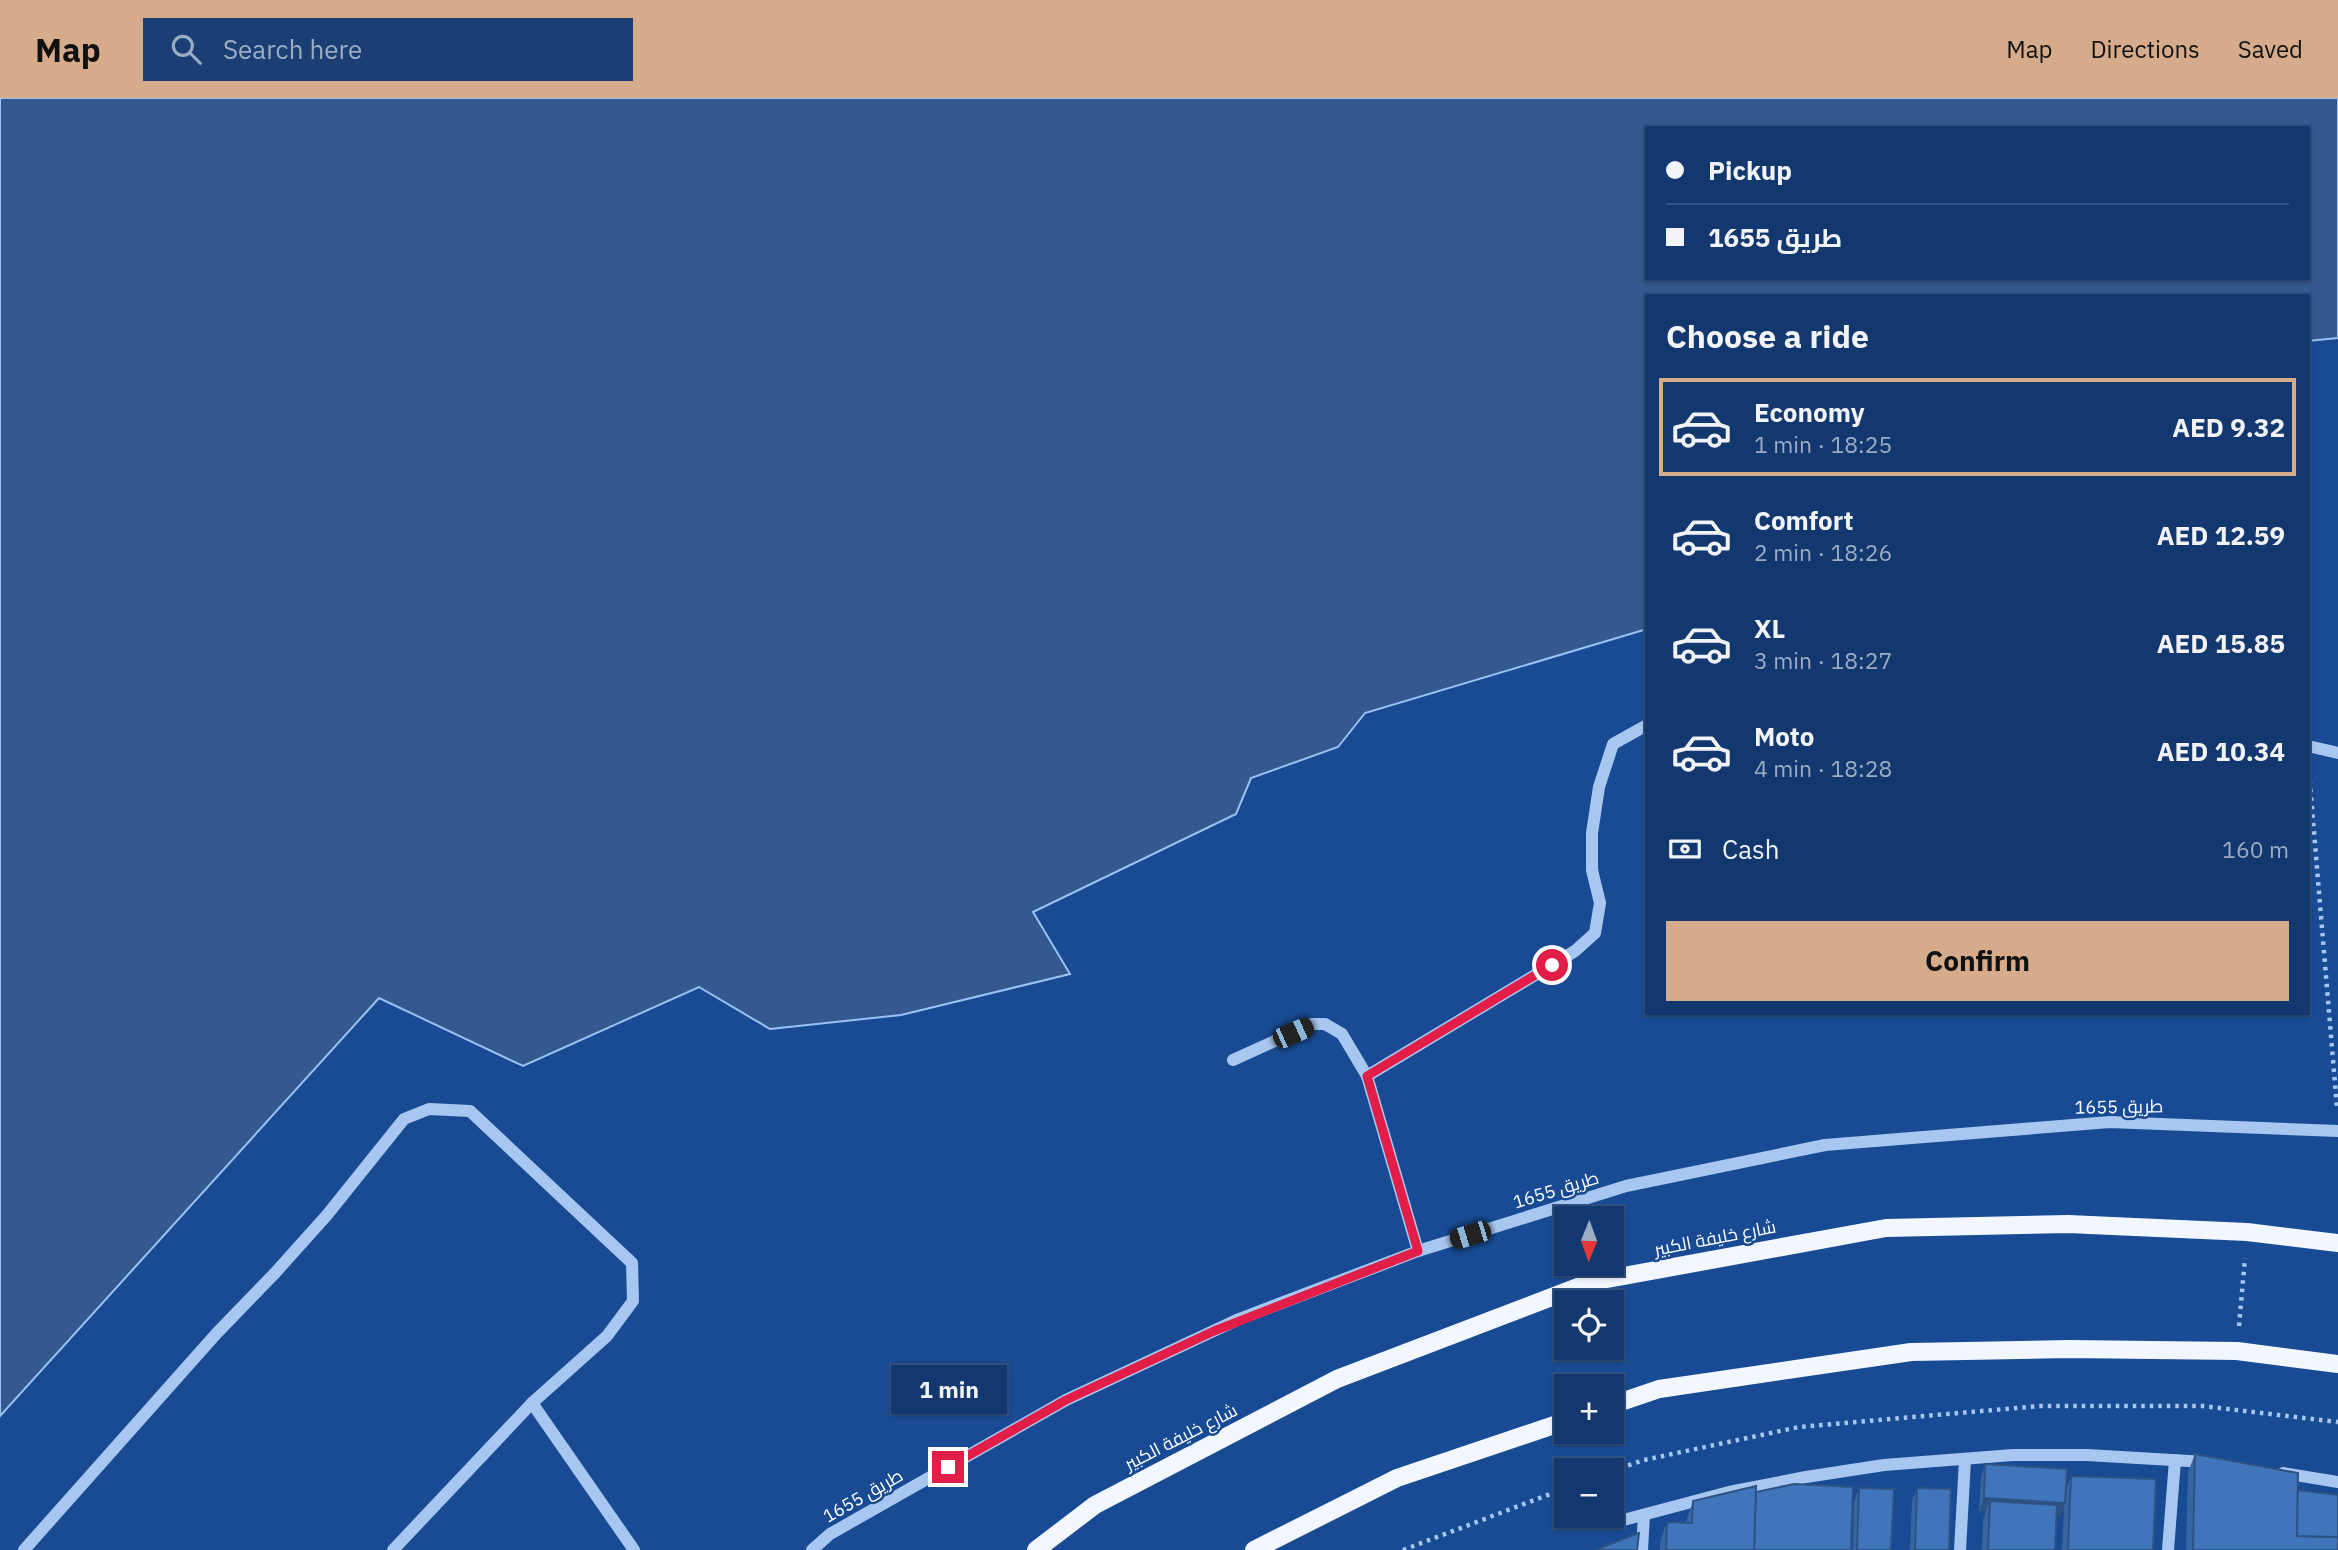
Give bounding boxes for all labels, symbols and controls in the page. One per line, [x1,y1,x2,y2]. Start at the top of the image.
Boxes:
search box [143,18,633,81]
text: Map [35,28,101,71]
icon: search [167,30,205,68]
text: Search here [223,32,362,66]
text: Map [2006,33,2052,65]
text: Directions [2090,33,2200,65]
text: Saved [2238,33,2303,65]
text: Pickup [1708,153,1792,187]
text: طريق 1655 [1708,220,1842,254]
text: Choose a ride [1666,315,1869,357]
text: Economy [1754,395,1865,429]
icon: car [1670,396,1733,459]
text: AED 9.32 [2172,410,2285,444]
text: 1 min · 18:25 [1754,429,1892,459]
text: Comfort [1754,503,1853,537]
icon: car [1670,504,1733,567]
text: AED 12.59 [2157,518,2285,552]
text: 2 min · 18:26 [1754,537,1892,567]
text: XL [1754,611,1785,645]
icon: car [1670,612,1733,675]
text: AED 15.85 [2157,626,2285,660]
text: 3 min · 18:27 [1754,645,1892,675]
text: Moto [1754,719,1814,753]
icon: car [1670,720,1733,783]
text: AED 10.34 [2157,734,2285,768]
text: 4 min · 18:28 [1754,753,1892,783]
icon: cash [1666,830,1704,868]
text: Cash [1722,832,1779,866]
text: 160 m [2222,834,2289,864]
button: Confirm [1666,921,2289,1001]
route start [1536,949,1568,981]
car [1270,1015,1317,1051]
street label: طريق 1655 [2075,1094,2163,1120]
street label: طريق 1655 [1510,1166,1602,1214]
north arrow [1554,1206,1624,1276]
map controls [1554,1206,1624,1528]
street label: شارع خليفة الكبير [1651,1214,1778,1262]
car [1447,1219,1494,1251]
button: locate [1554,1290,1624,1360]
callout: 1 min [890,1366,1006,1414]
text: 1 min [919,1374,979,1404]
button: + [1554,1374,1624,1444]
street label: شارع خليفة الكبير [1120,1398,1242,1476]
route end [932,1451,964,1483]
button: − [1554,1458,1624,1528]
street label: طريق 1655 [819,1463,907,1529]

